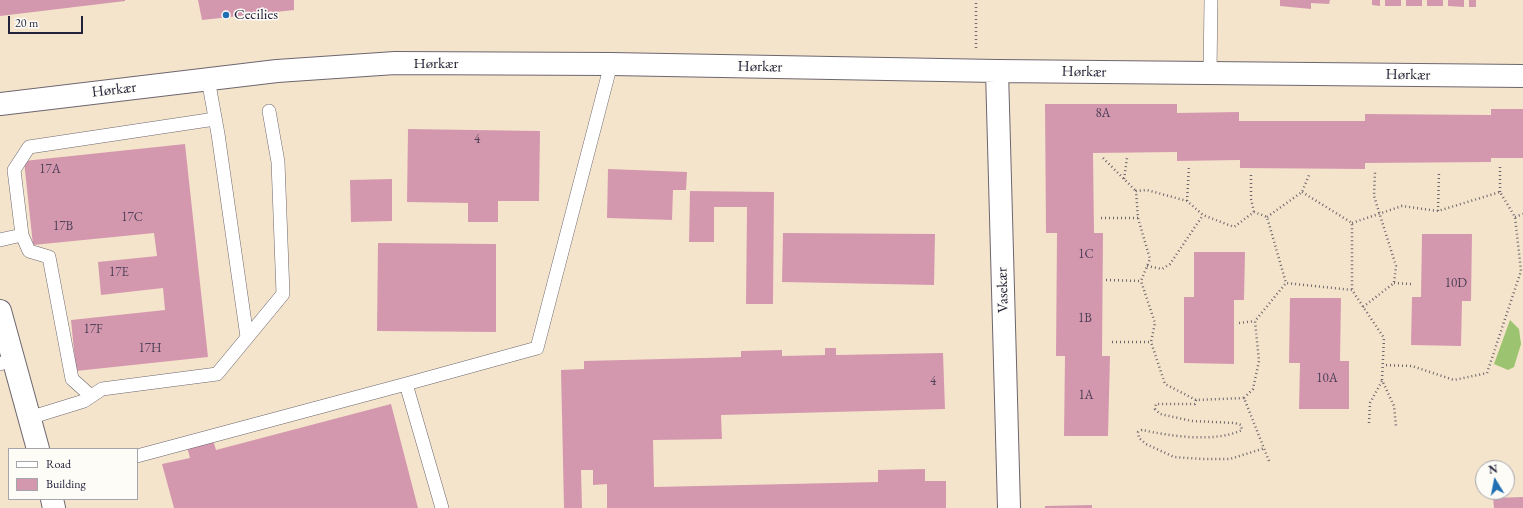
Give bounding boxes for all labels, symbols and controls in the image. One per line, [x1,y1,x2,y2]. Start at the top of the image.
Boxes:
place label: Cecilies [234,6,278,24]
scale bar [10,8,85,34]
marker: Cecilies [221,10,231,20]
text: 20 m [15,15,38,31]
street label: Hørkær [414,55,458,73]
street label: Hørkær [737,58,783,76]
street label: Hørkær [1061,63,1107,81]
street label: Hørkær [1385,66,1431,84]
street label: Hørkær [91,78,137,102]
house number: 8A [1095,105,1111,121]
house number: 4 [474,131,480,147]
house number: 17A [39,161,61,177]
house number: 17C [121,209,143,225]
house number: 17B [53,218,73,234]
house number: 1C [1078,246,1094,262]
house number: 17E [109,264,129,280]
street label: Vasekær [993,267,1013,313]
house number: 10D [1445,275,1467,291]
house number: 1B [1078,310,1092,326]
house number: 17F [83,321,103,337]
house number: 17H [138,340,162,356]
house number: 10A [1316,370,1338,386]
house number: 4 [930,373,936,389]
house number: 1A [1078,387,1094,403]
legend [8,448,138,500]
text: Road [46,456,71,472]
north arrow [1475,460,1515,500]
text: N [1487,462,1499,477]
text: Building [46,476,86,492]

